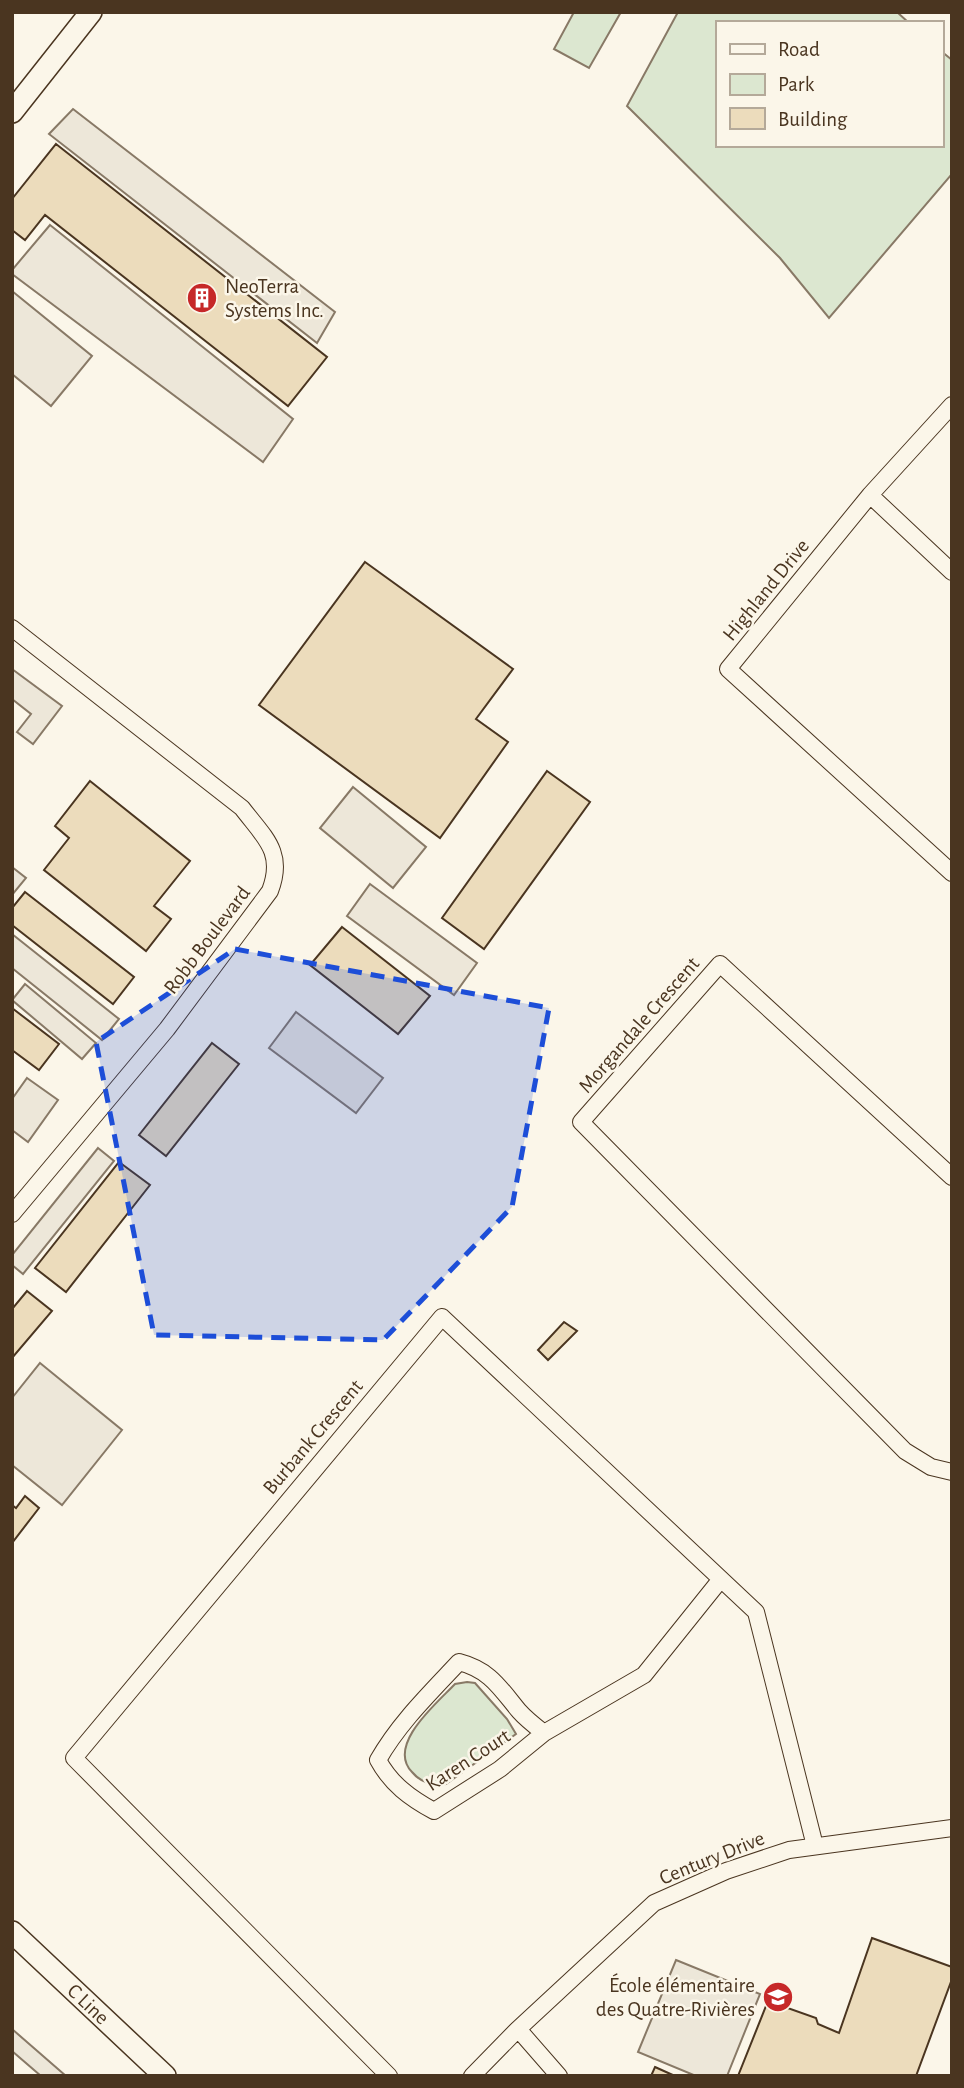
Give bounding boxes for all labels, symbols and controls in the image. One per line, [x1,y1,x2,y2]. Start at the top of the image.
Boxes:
legend [716,21,943,147]
text: Road [778,39,820,60]
text: Park [778,74,815,95]
text: Building [778,109,848,130]
place label: NeoTerra Systems Inc. [225,276,324,321]
building icon: NeoTerra Systems Inc. [185,281,219,315]
street label: Highland Drive [719,535,813,645]
street label: Robb Boulevard [160,882,254,998]
street label: Morgandale Crescent [575,953,704,1097]
street label: Burbank Crescent [259,1375,367,1498]
street label: Karen Court [422,1725,514,1795]
street label: Century Drive [656,1827,768,1889]
place label: École élémentaire des Quatre-Rivières [596,1973,755,2020]
street label: C Line [64,1980,113,2028]
school or university icon: École élémentaire des Quatre-Rivières [761,1980,795,2014]

